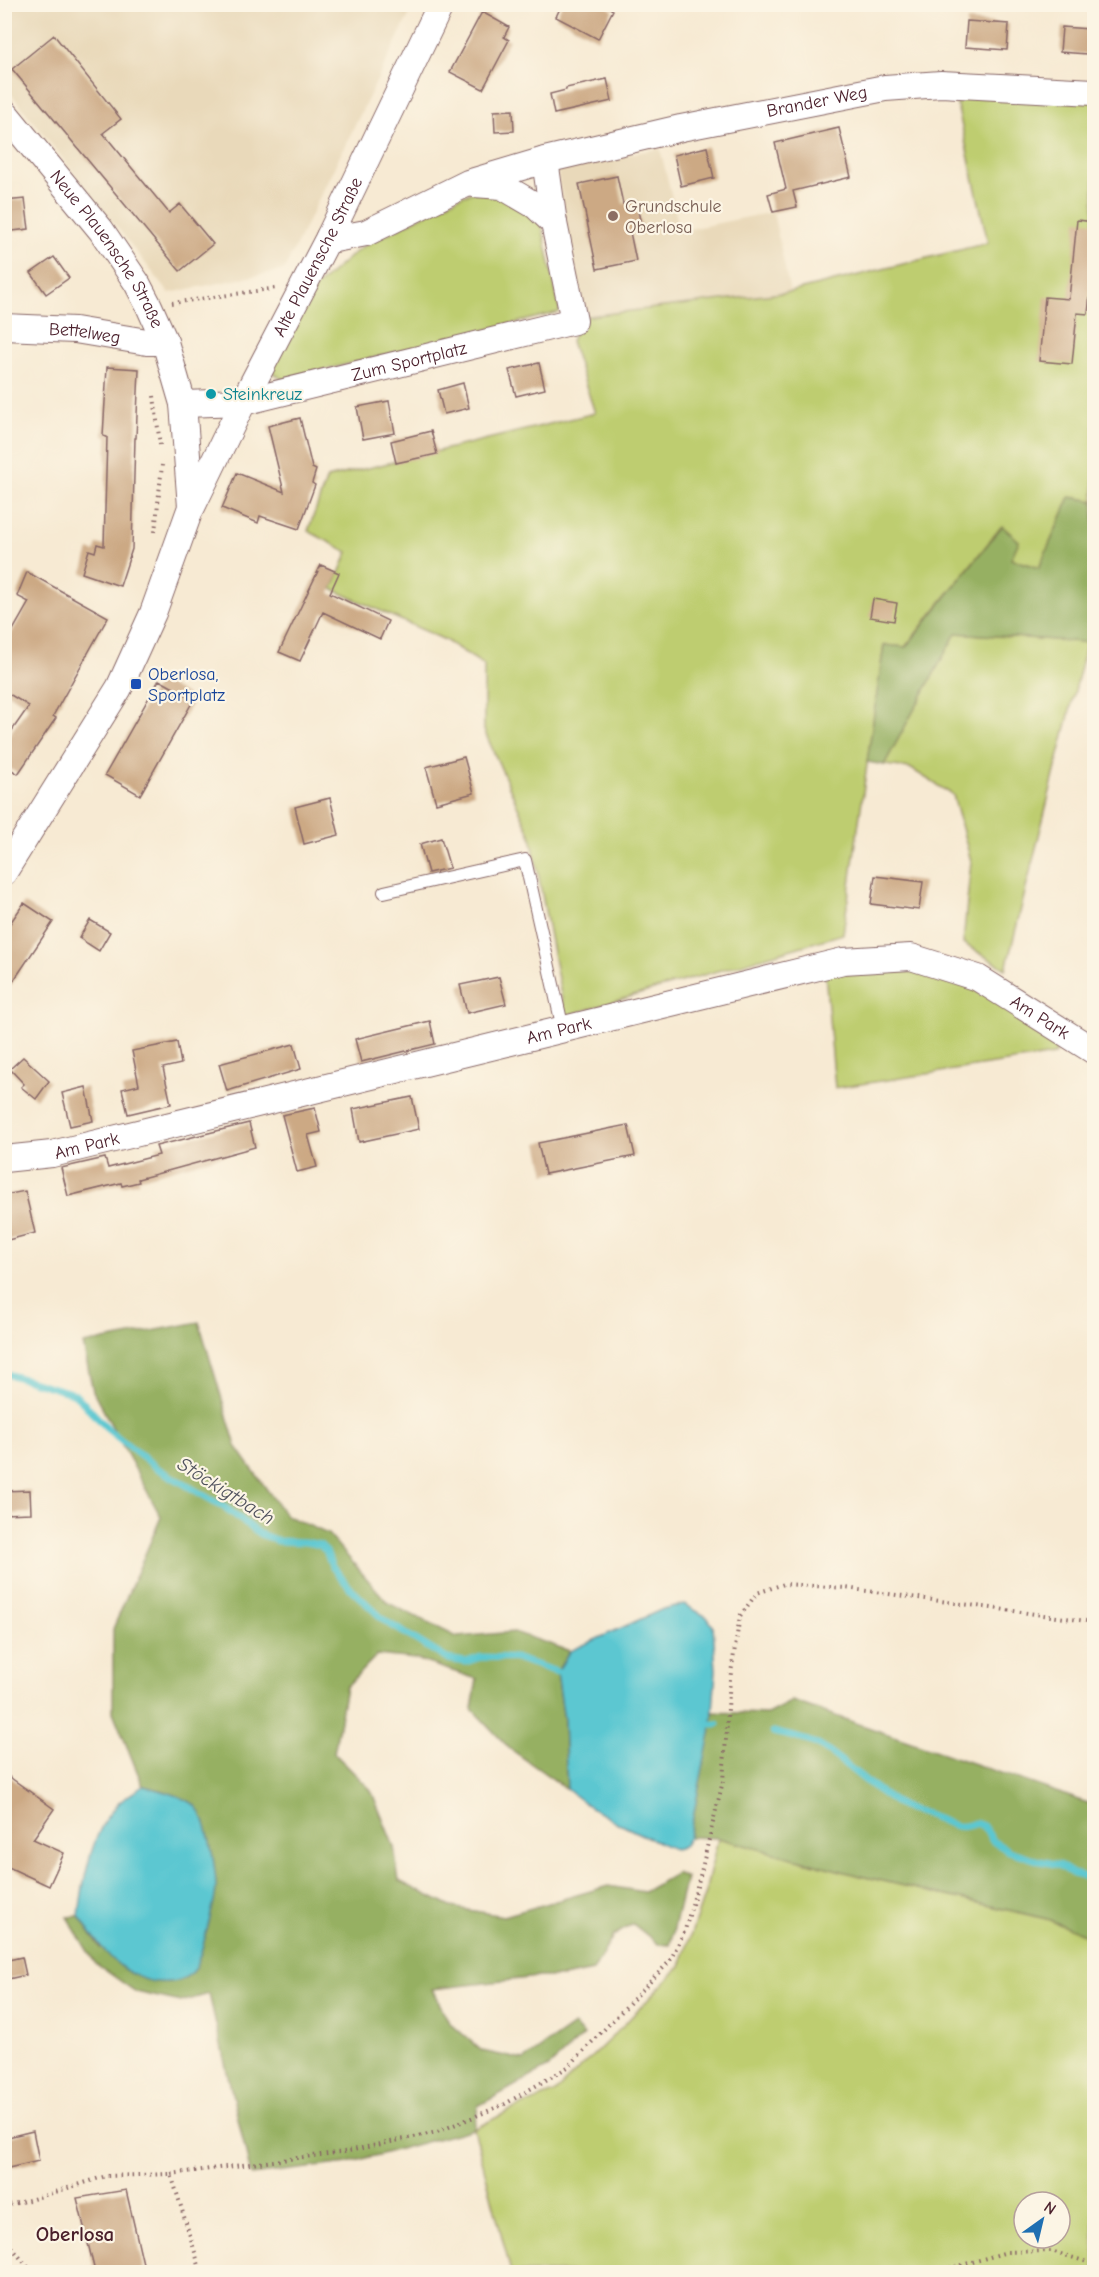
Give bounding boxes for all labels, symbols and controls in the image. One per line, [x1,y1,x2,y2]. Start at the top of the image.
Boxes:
street label: Brander Weg [765,81,869,121]
street label: Neue Plauensche Straße [46,166,168,331]
street label: Alte Plauensche Straße [268,174,367,340]
place label: Grundschule Oberlosa [625,196,722,238]
marker: Grundschule Oberlosa [606,209,620,223]
street label: Bettelweg [49,318,122,348]
street label: Zum Sportplatz [349,337,469,386]
place label: Steinkreuz [223,384,302,405]
marker: Steinkreuz [204,387,218,401]
place label: Oberlosa, Sportplatz [148,664,225,706]
marker: Oberlosa, Sportplatz [129,677,143,691]
street label: Am Park [1006,991,1074,1044]
street label: Am Park [524,1012,594,1048]
street label: Am Park [52,1127,121,1164]
water label: Stöckigtbach [173,1452,279,1530]
north arrow [1012,2190,1072,2250]
text: N [1040,2198,1059,2219]
district label: Oberlosa [36,2222,114,2246]

